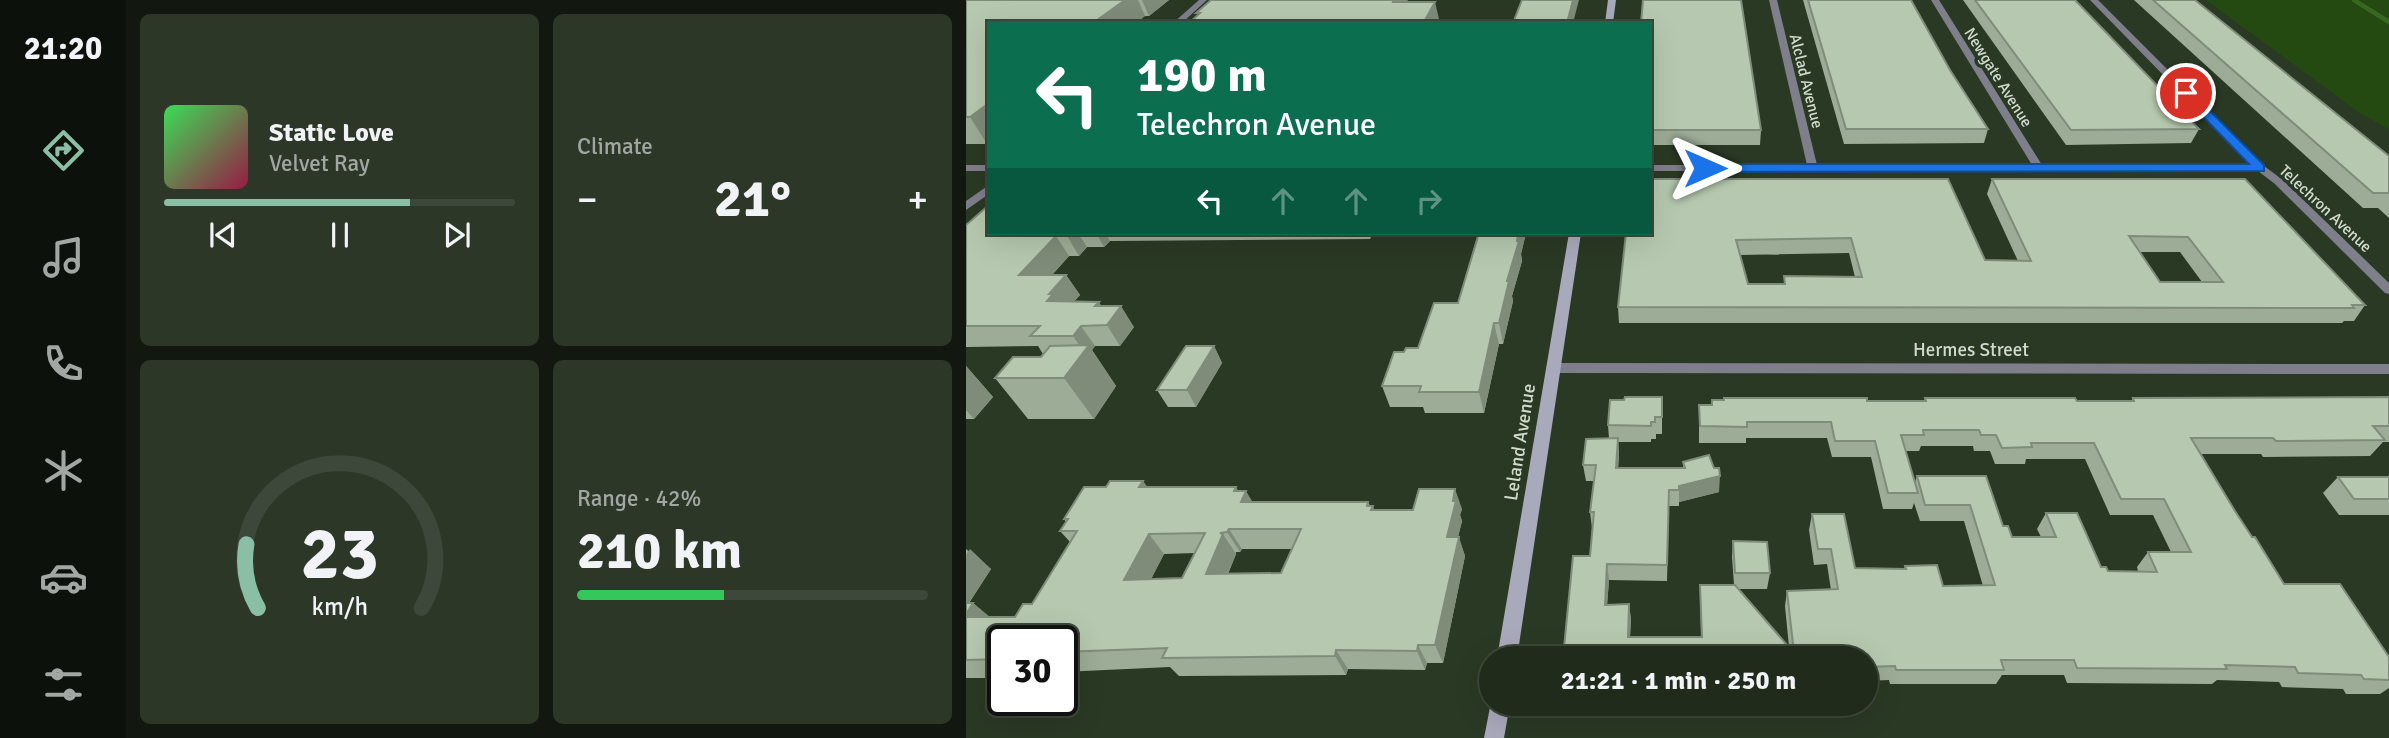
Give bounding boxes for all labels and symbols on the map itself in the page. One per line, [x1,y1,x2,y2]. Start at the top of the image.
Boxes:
street label: Newgate Avenue [1960,24,2037,131]
street label: Alclad Avenue [1785,32,1827,130]
pin [2156,63,2216,123]
position arrow [1668,131,1742,205]
street label: Telechron Avenue [2275,161,2376,257]
street label: Hermes Street [1913,338,2029,362]
street label: Leland Avenue [1499,382,1541,502]
speed limit sign: 30 [987,625,1078,716]

